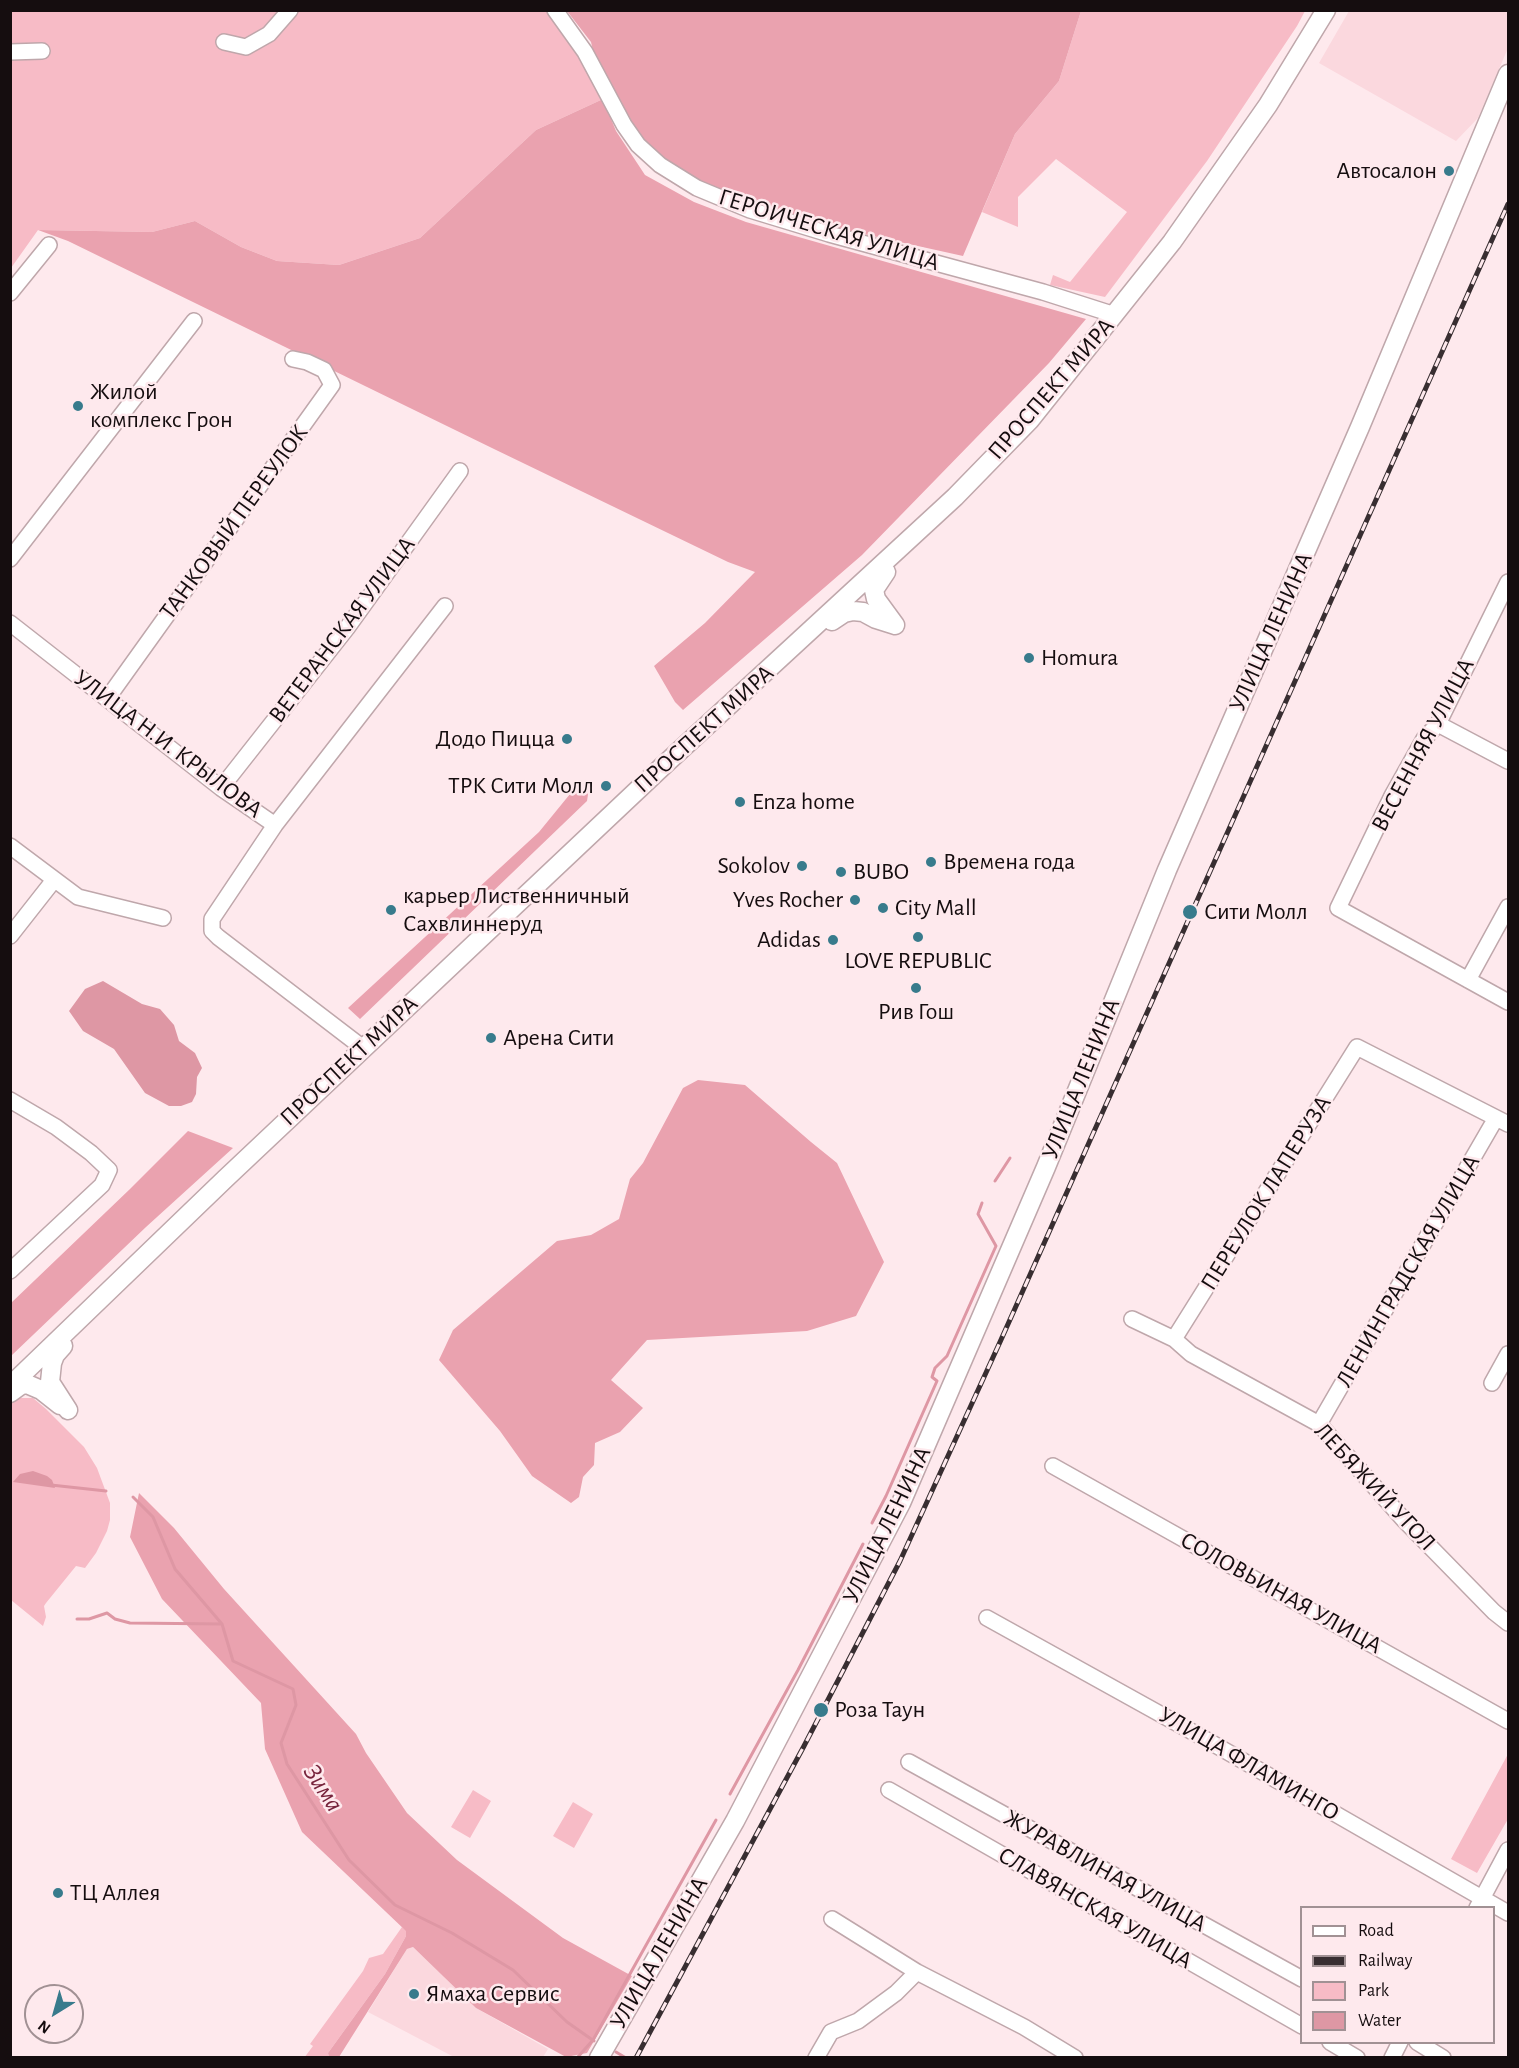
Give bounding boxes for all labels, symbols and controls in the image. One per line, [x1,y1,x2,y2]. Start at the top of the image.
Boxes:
place label: Автосалон [1336,157,1437,185]
marker: Автосалон [1442,164,1456,178]
street label: ГЕРОИЧЕСКАЯ УЛИЦА [715,183,943,277]
street label: ПРОСПЕКТ МИРА [982,312,1120,466]
place label: Жилой комплекс Грон [90,378,233,434]
marker: Жилой комплекс Грон [71,399,85,413]
street label: ТАНКОВЫЙ ПЕРЕУЛОК [154,419,314,625]
street label: ВЕТЕРАНСКАЯ УЛИЦА [262,531,422,729]
street label: УЛИЦА ЛЕНИНА [1223,548,1319,716]
place label: Homura [1041,644,1118,672]
marker: Homura [1022,651,1036,665]
street label: ВЕСЕННЯЯ УЛИЦА [1365,653,1481,837]
street label: ПРОСПЕКТ МИРА [628,659,780,799]
street label: УЛИЦА Н.И. КРЫЛОВА [68,664,268,824]
place label: Додо Пицца [436,725,555,753]
marker: Додо Пицца [560,732,574,746]
place label: ТРК Сити Молл [448,772,594,800]
marker: ТРК Сити Молл [599,779,613,793]
place label: Enza home [752,788,855,816]
marker: Enza home [733,795,747,809]
place label: Времена года [943,848,1075,876]
place label: Sokolov [717,852,790,880]
marker: Времена года [924,855,938,869]
place label: BUBO [853,858,909,886]
marker: Sokolov [795,859,809,873]
marker: BUBO [834,865,848,879]
place label: карьер Лиственничный Сахвлиннеруд [403,882,630,938]
place label: Yves Rocher [733,886,843,914]
marker: Yves Rocher [848,893,862,907]
place label: City Mall [895,894,977,922]
place label: Сити Молл [1204,898,1308,926]
marker: City Mall [876,901,890,915]
marker: карьер Лиственничный Сахвлиннеруд [384,903,398,917]
marker: Сити Молл [1181,903,1199,921]
place label: Adidas [757,926,821,954]
marker: LOVE REPUBLIC [911,930,925,944]
marker: Adidas [826,933,840,947]
place label: LOVE REPUBLIC [845,947,991,975]
marker: Рив Гош [909,981,923,995]
street label: ПРОСПЕКТ МИРА [274,990,424,1132]
street label: УЛИЦА ЛЕНИНА [1036,994,1126,1164]
place label: Рив Гош [878,998,954,1026]
place label: Арена Сити [503,1024,614,1052]
marker: Арена Сити [484,1031,498,1045]
street label: ПЕРЕУЛОК ЛАПЕРУЗА [1194,1090,1338,1296]
street label: ЛЕНИНГРАДСКАЯ УЛИЦА [1330,1150,1486,1392]
street label: ЛЕБЯЖИЙ УГОЛ [1308,1417,1442,1557]
street label: УЛИЦА ЛЕНИНА [837,1442,937,1608]
street label: СОЛОВЬИНАЯ УЛИЦА [1175,1526,1387,1660]
place label: Роза Таун [834,1696,925,1724]
marker: Роза Таун [812,1701,830,1719]
street label: УЛИЦА ФЛАМИНГО [1154,1701,1344,1827]
water label: Зима [296,1758,350,1818]
street label: ЖУРАВЛИНАЯ УЛИЦА [999,1803,1211,1939]
street label: СЛАВЯНСКАЯ УЛИЦА [993,1841,1197,1975]
street label: УЛИЦА ЛЕНИНА [604,1872,714,2034]
place label: ТЦ Аллея [70,1879,160,1907]
marker: ТЦ Аллея [51,1886,65,1900]
legend [1300,1906,1495,2044]
text: Road [1358,1922,1394,1940]
text: Railway [1358,1952,1412,1970]
place label: Ямаха Сервис [426,1980,560,2008]
text: Park [1358,1982,1389,2000]
north arrow [24,1984,84,2044]
marker: Ямаха Сервис [407,1987,421,2001]
text: Water [1358,2012,1401,2030]
text: N [35,2017,54,2037]

